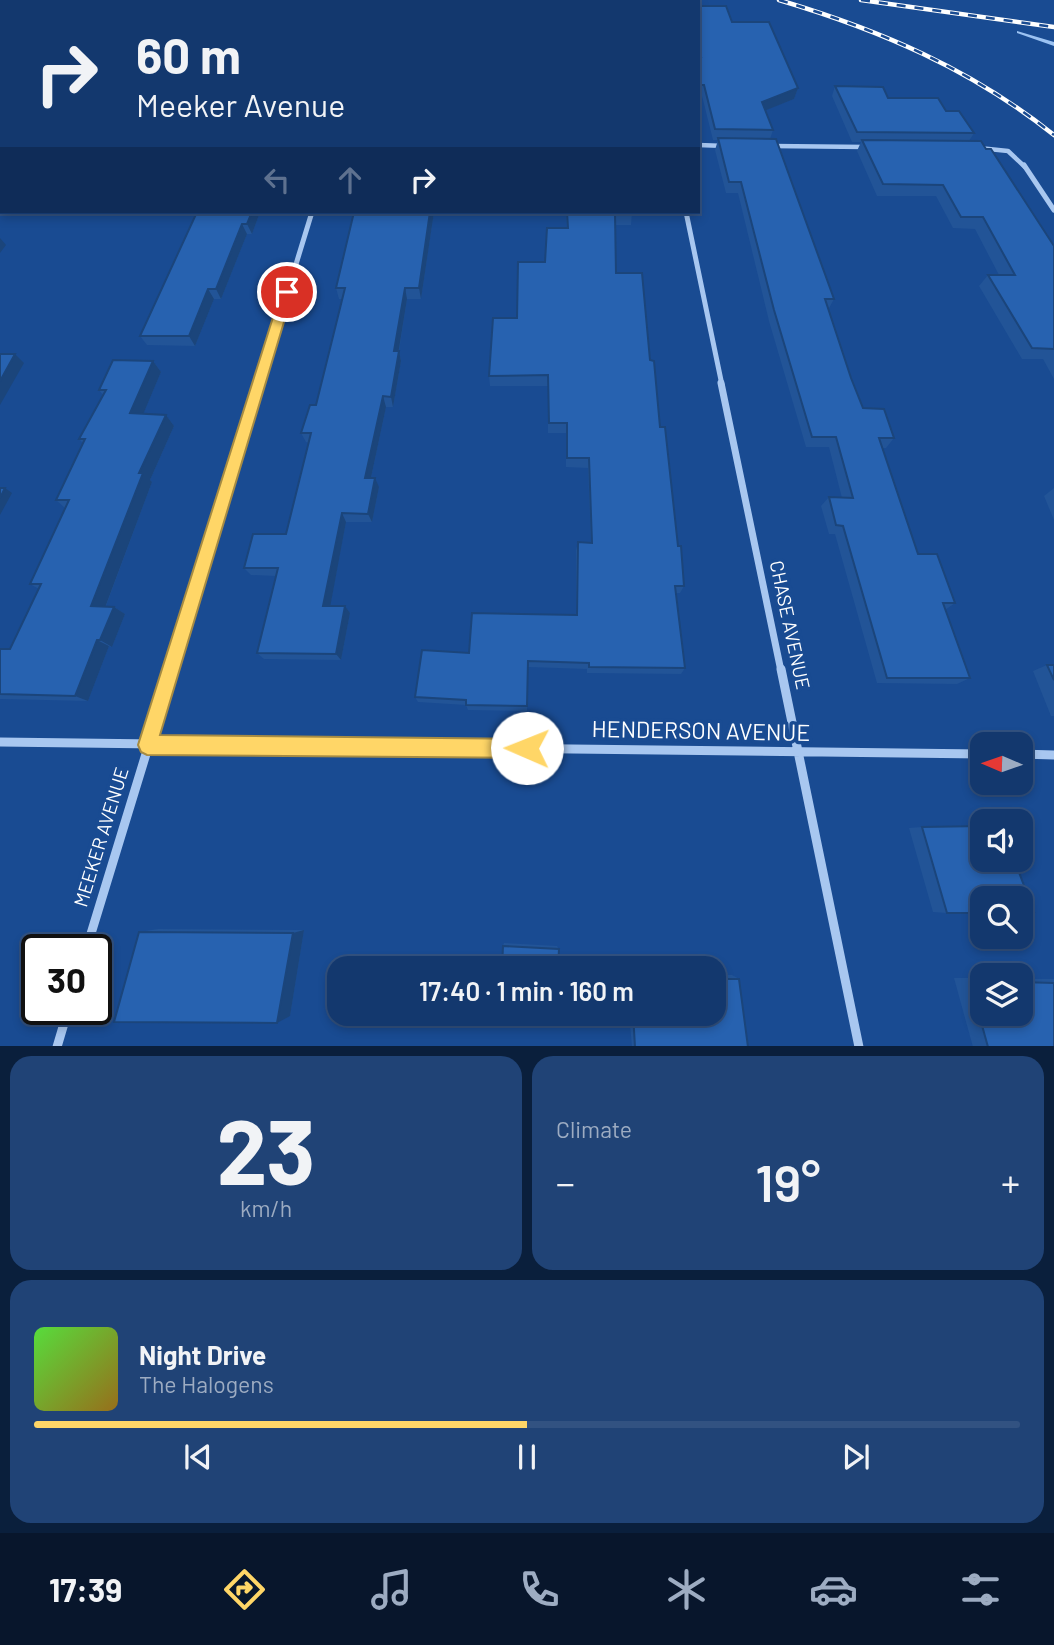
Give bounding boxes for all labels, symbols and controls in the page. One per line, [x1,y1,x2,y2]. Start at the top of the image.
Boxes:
text: 60 m [136,25,241,84]
icon: right [21,28,112,119]
text: Meeker Avenue [136,85,345,123]
icon: left [258,161,296,199]
icon: ahead [331,161,369,199]
icon: right [404,161,442,199]
pin [257,262,317,322]
icon: arrive [268,273,306,311]
street label: CHASE AVENUE [766,558,815,691]
position arrow [490,711,564,785]
street label: HENDERSON AVENUE [591,714,811,746]
north arrow [970,732,1032,794]
map controls [970,732,1033,1026]
street label: MEEKER AVENUE [68,764,133,909]
button: sound [970,809,1033,872]
button: search [970,886,1033,949]
speed limit sign: 30 [21,934,112,1025]
button: layers [970,963,1033,1026]
text: 17:40 · 1 min · 160 m [419,975,634,1006]
text: 23 [217,1094,315,1203]
text: Climate [556,1115,632,1143]
text: 19° [755,1150,821,1212]
text: − [556,1159,575,1205]
text: + [1001,1159,1020,1205]
text: km/h [240,1194,292,1222]
text: Night Drive [139,1339,266,1370]
text: The Halogens [139,1370,274,1398]
icon: previous [179,1438,217,1476]
icon: pause [508,1438,546,1476]
icon: next [837,1438,875,1476]
icon: directions [220,1565,269,1614]
icon: music [367,1565,416,1614]
icon: phone [515,1565,564,1614]
icon: climate [662,1565,711,1614]
icon: car [809,1565,858,1614]
icon: filters [956,1565,1005,1614]
text: 17:39 [49,1570,122,1608]

